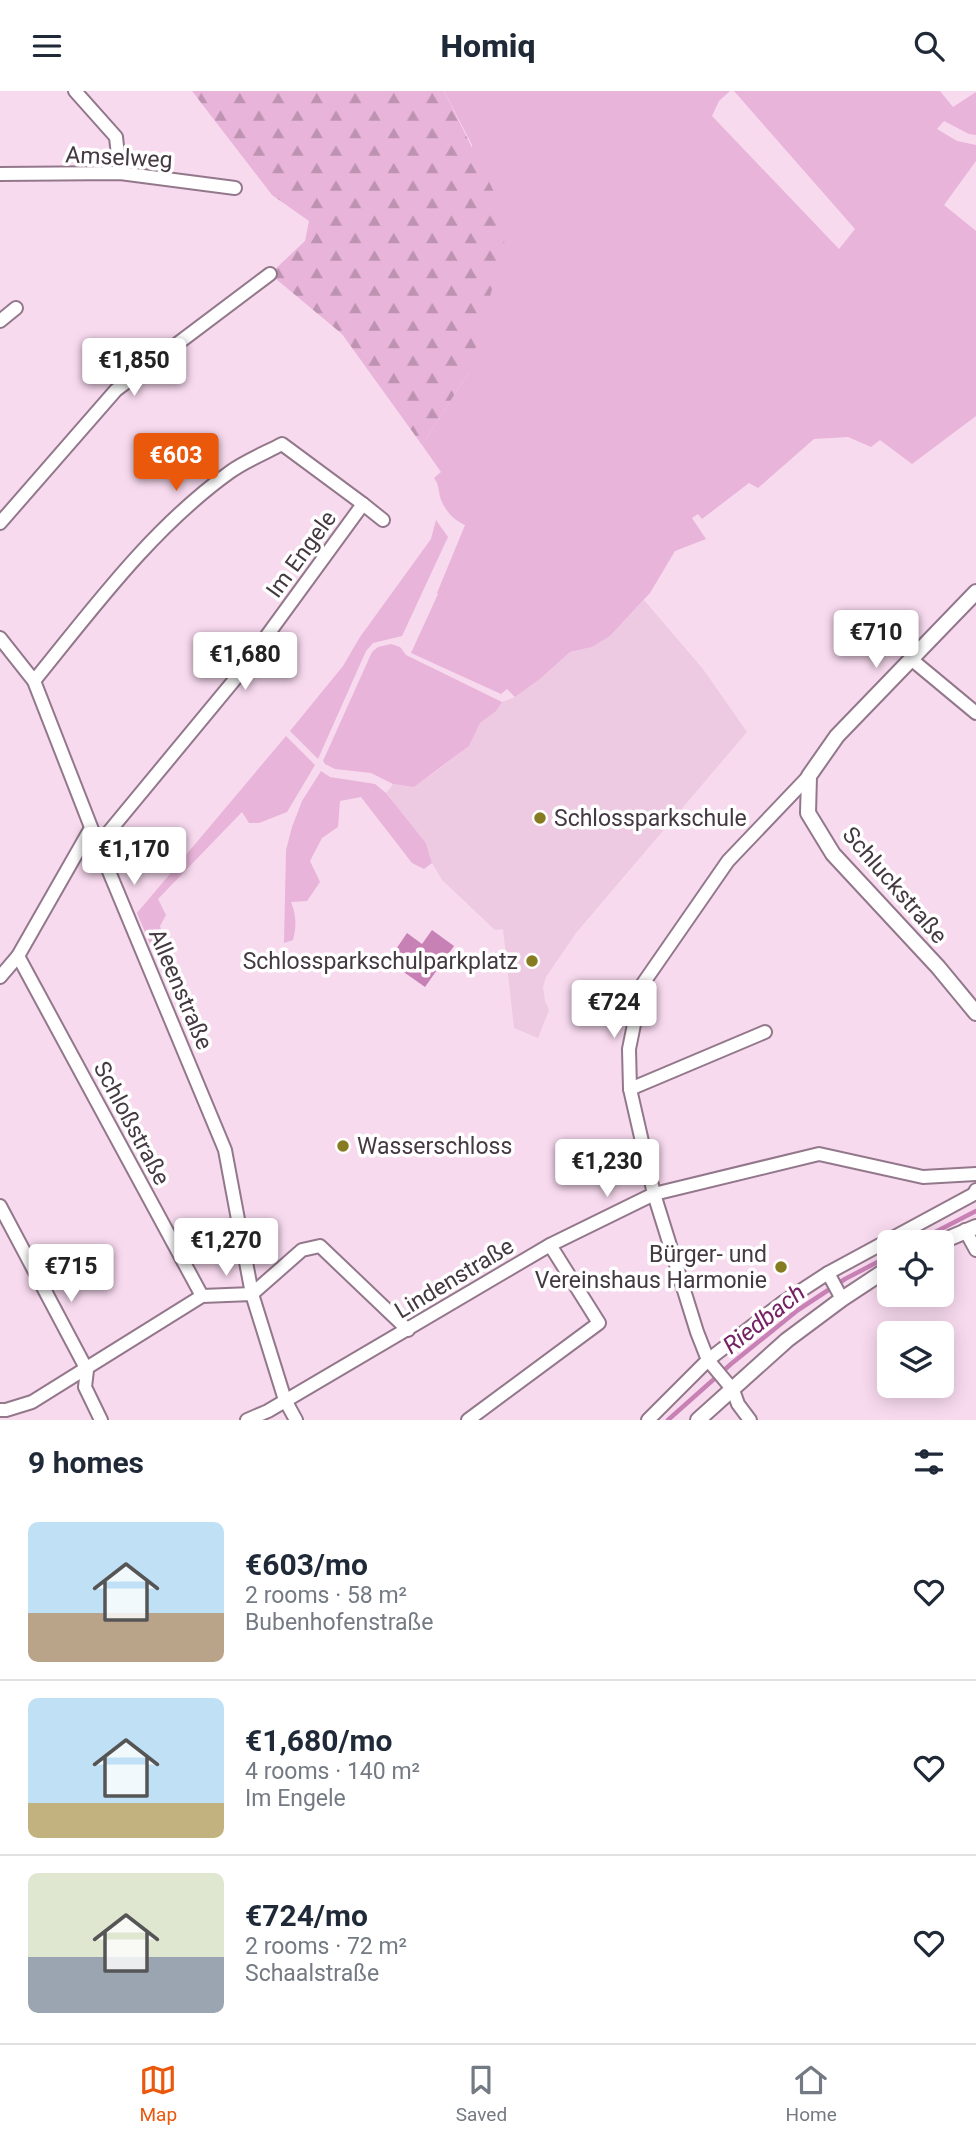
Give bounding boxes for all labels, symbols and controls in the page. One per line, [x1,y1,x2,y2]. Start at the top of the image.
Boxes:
icon: menu [28,27,66,65]
text: Homiq [441,27,535,65]
icon: search [910,27,948,65]
street label: Amselweg [65,141,173,174]
pin: €1,850 [77,338,191,398]
text: €1,850 [98,347,170,374]
pin: €603 [135,433,217,493]
text: €603 [150,442,202,469]
street label: Im Engele [261,506,342,603]
pin: €710 [835,611,917,670]
text: €710 [850,619,902,646]
pin: €1,680 [188,633,302,692]
text: €1,680 [209,641,281,668]
place label: Schlossparkschule [554,805,747,832]
marker: Schlossparkschule [532,810,548,826]
street label: Schluckstraße [837,822,953,949]
pin: €1,170 [77,827,191,887]
text: €1,170 [98,836,170,863]
street label: Alleenstraße [143,925,218,1054]
place label: Schlossparkschulparkplatz [243,948,518,975]
marker: Schlossparkschulparkplatz [524,953,540,969]
pin: €724 [573,981,655,1040]
text: €724 [588,989,640,1016]
street label: Schloßstraße [88,1057,175,1190]
place label: Wasserschloss [357,1133,512,1160]
marker: Wasserschloss [335,1138,351,1154]
pin: €1,230 [550,1139,664,1199]
text: €1,230 [571,1148,643,1175]
pin: €1,270 [169,1219,283,1278]
text: €1,270 [190,1227,262,1254]
map controls [877,1230,954,1398]
button: locate [877,1230,954,1307]
street label: Lindenstraße [390,1232,519,1324]
place label: Bürger- und Vereinshaus Harmonie [535,1241,767,1294]
pin: €715 [30,1245,112,1304]
text: €715 [45,1253,97,1280]
marker: Bürger- und Vereinshaus Harmonie [773,1259,789,1275]
water label: Riedbach [717,1278,811,1360]
button: layers [877,1321,954,1398]
icon: filters [910,1443,948,1481]
text: 9 homes [28,1445,144,1480]
text: €603/mo [245,1547,368,1582]
icon: home [84,1550,168,1634]
icon: heart [910,1573,948,1611]
text: 2 rooms · 58 m² [245,1582,407,1609]
text: Bubenhofenstraße [245,1609,433,1636]
text: €1,680/mo [245,1723,393,1758]
icon: home [84,1726,168,1810]
icon: heart [910,1749,948,1787]
text: 4 rooms · 140 m² [245,1758,420,1785]
text: Im Engele [245,1785,346,1812]
text: €724/mo [245,1898,368,1933]
icon: home [84,1901,168,1985]
icon: heart [910,1924,948,1962]
text: 2 rooms · 72 m² [245,1933,407,1960]
text: Schaalstraße [245,1960,379,1987]
tab: Map [139,2061,177,2126]
tab: Saved [456,2061,507,2126]
tab: Home [786,2061,837,2126]

